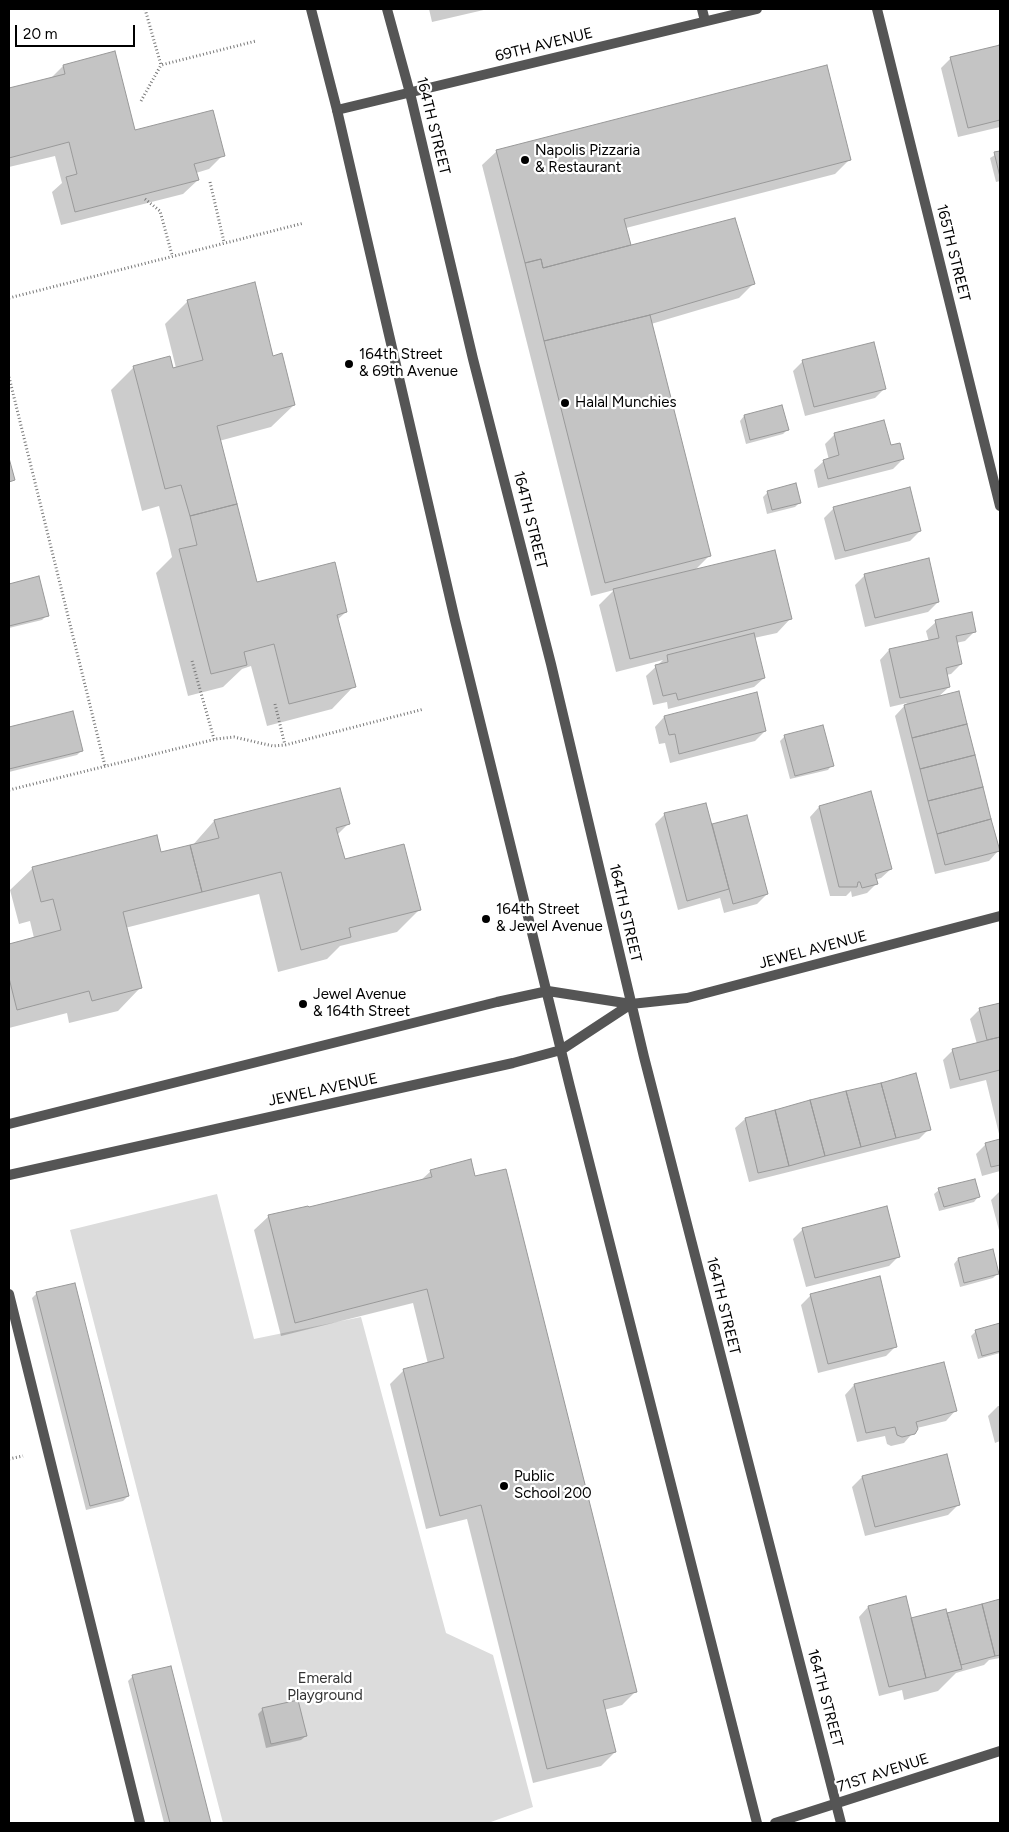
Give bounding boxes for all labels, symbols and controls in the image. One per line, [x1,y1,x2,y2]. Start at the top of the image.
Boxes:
scale bar [18,15,138,47]
street label: 69TH AVENUE [493,24,595,66]
text: 20 m [23,25,57,43]
street label: 164TH STREET [412,75,454,177]
place label: Napolis Pizzaria & Restaurant [535,142,640,177]
marker: Napolis Pizzaria & Restaurant [519,154,531,166]
street label: 165TH STREET [932,203,974,303]
place label: 164th Street & 69th Avenue [359,346,458,381]
marker: 164th Street & 69th Avenue [343,358,355,370]
place label: Halal Munchies [575,394,676,412]
marker: Halal Munchies [559,397,571,409]
street label: 164TH STREET [509,469,551,571]
street label: 164TH STREET [605,862,645,964]
place label: 164th Street & Jewel Avenue [496,901,603,936]
marker: 164th Street & Jewel Avenue [480,913,492,925]
street label: JEWEL AVENUE [757,927,869,973]
place label: Jewel Avenue & 164th Street [313,986,410,1021]
marker: Jewel Avenue & 164th Street [297,998,309,1010]
street label: JEWEL AVENUE [267,1070,379,1110]
street label: 164TH STREET [702,1255,744,1357]
place label: Public School 200 [514,1468,592,1503]
marker: Public School 200 [498,1480,510,1492]
street label: 164TH STREET [803,1647,847,1749]
park label: Emerald Playground [287,1670,363,1705]
street label: 71ST AVENUE [835,1750,931,1796]

